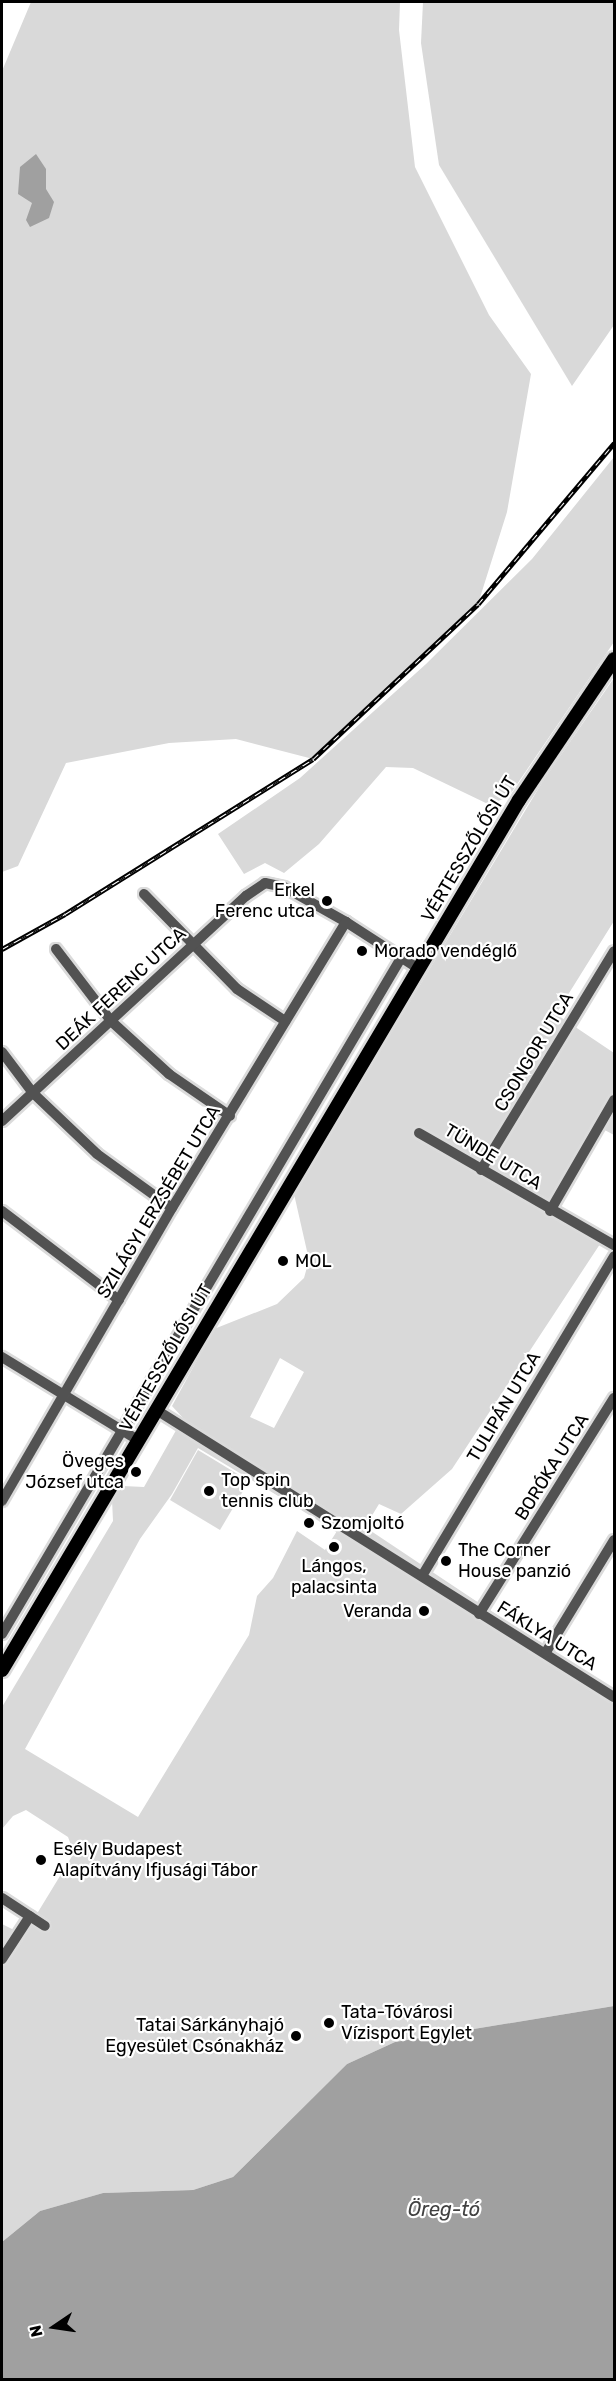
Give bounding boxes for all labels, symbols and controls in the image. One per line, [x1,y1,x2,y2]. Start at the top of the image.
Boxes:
street label: VÉRTESSZŐLŐSI ÚT [417,772,521,926]
place label: Erkel Ferenc utca [215,880,315,922]
marker: Erkel Ferenc utca [320,894,334,908]
street label: DEÁK FERENC UTCA [51,923,191,1055]
place label: Morado vendéglő [374,940,518,962]
marker: Morado vendéglő [355,944,369,958]
street label: CSONGOR UTCA [490,988,578,1116]
street label: SZILÁGYI ERZSÉBET UTCA [93,1101,225,1303]
street label: TÜNDE UTCA [440,1119,546,1195]
place label: MOL [295,1250,332,1272]
marker: MOL [276,1254,290,1268]
street label: VÉRTESSZŐLŐSI ÚT [115,1280,217,1436]
street label: TULIPÁN UTCA [463,1348,545,1466]
street label: BORÓKA UTCA [510,1409,594,1525]
place label: Öveges József utca [25,1451,124,1494]
marker: Öveges József utca [129,1465,143,1479]
place label: Top spin tennis club [221,1470,314,1512]
marker: Top spin tennis club [202,1484,216,1498]
place label: Szomjoltó [321,1512,404,1534]
marker: Szomjoltó [302,1516,316,1530]
marker: Lángos, palacsinta [327,1540,341,1554]
place label: The Corner House panzió [458,1540,571,1582]
marker: The Corner House panzió [439,1554,453,1568]
place label: Lángos, palacsinta [291,1556,377,1598]
street label: FÁKLYA UTCA [493,1597,601,1675]
place label: Veranda [343,1600,412,1622]
marker: Veranda [417,1604,431,1618]
place label: Esély Budapest Alapítvány Ifjusági Tábor [53,1839,258,1882]
marker: Esély Budapest Alapítvány Ifjusági Tábor [34,1853,48,1867]
place label: Tata-Tóvárosi Vízisport Egylet [341,2002,472,2044]
place label: Tatai Sárkányhajó Egyesület Csónakház [105,2015,284,2058]
marker: Tata-Tóvárosi Vízisport Egylet [322,2016,336,2030]
marker: Tatai Sárkányhajó Egyesület Csónakház [289,2029,303,2043]
water label: Öreg-tó [408,2197,480,2221]
north arrow [24,2297,84,2357]
text: N [25,2323,47,2339]

